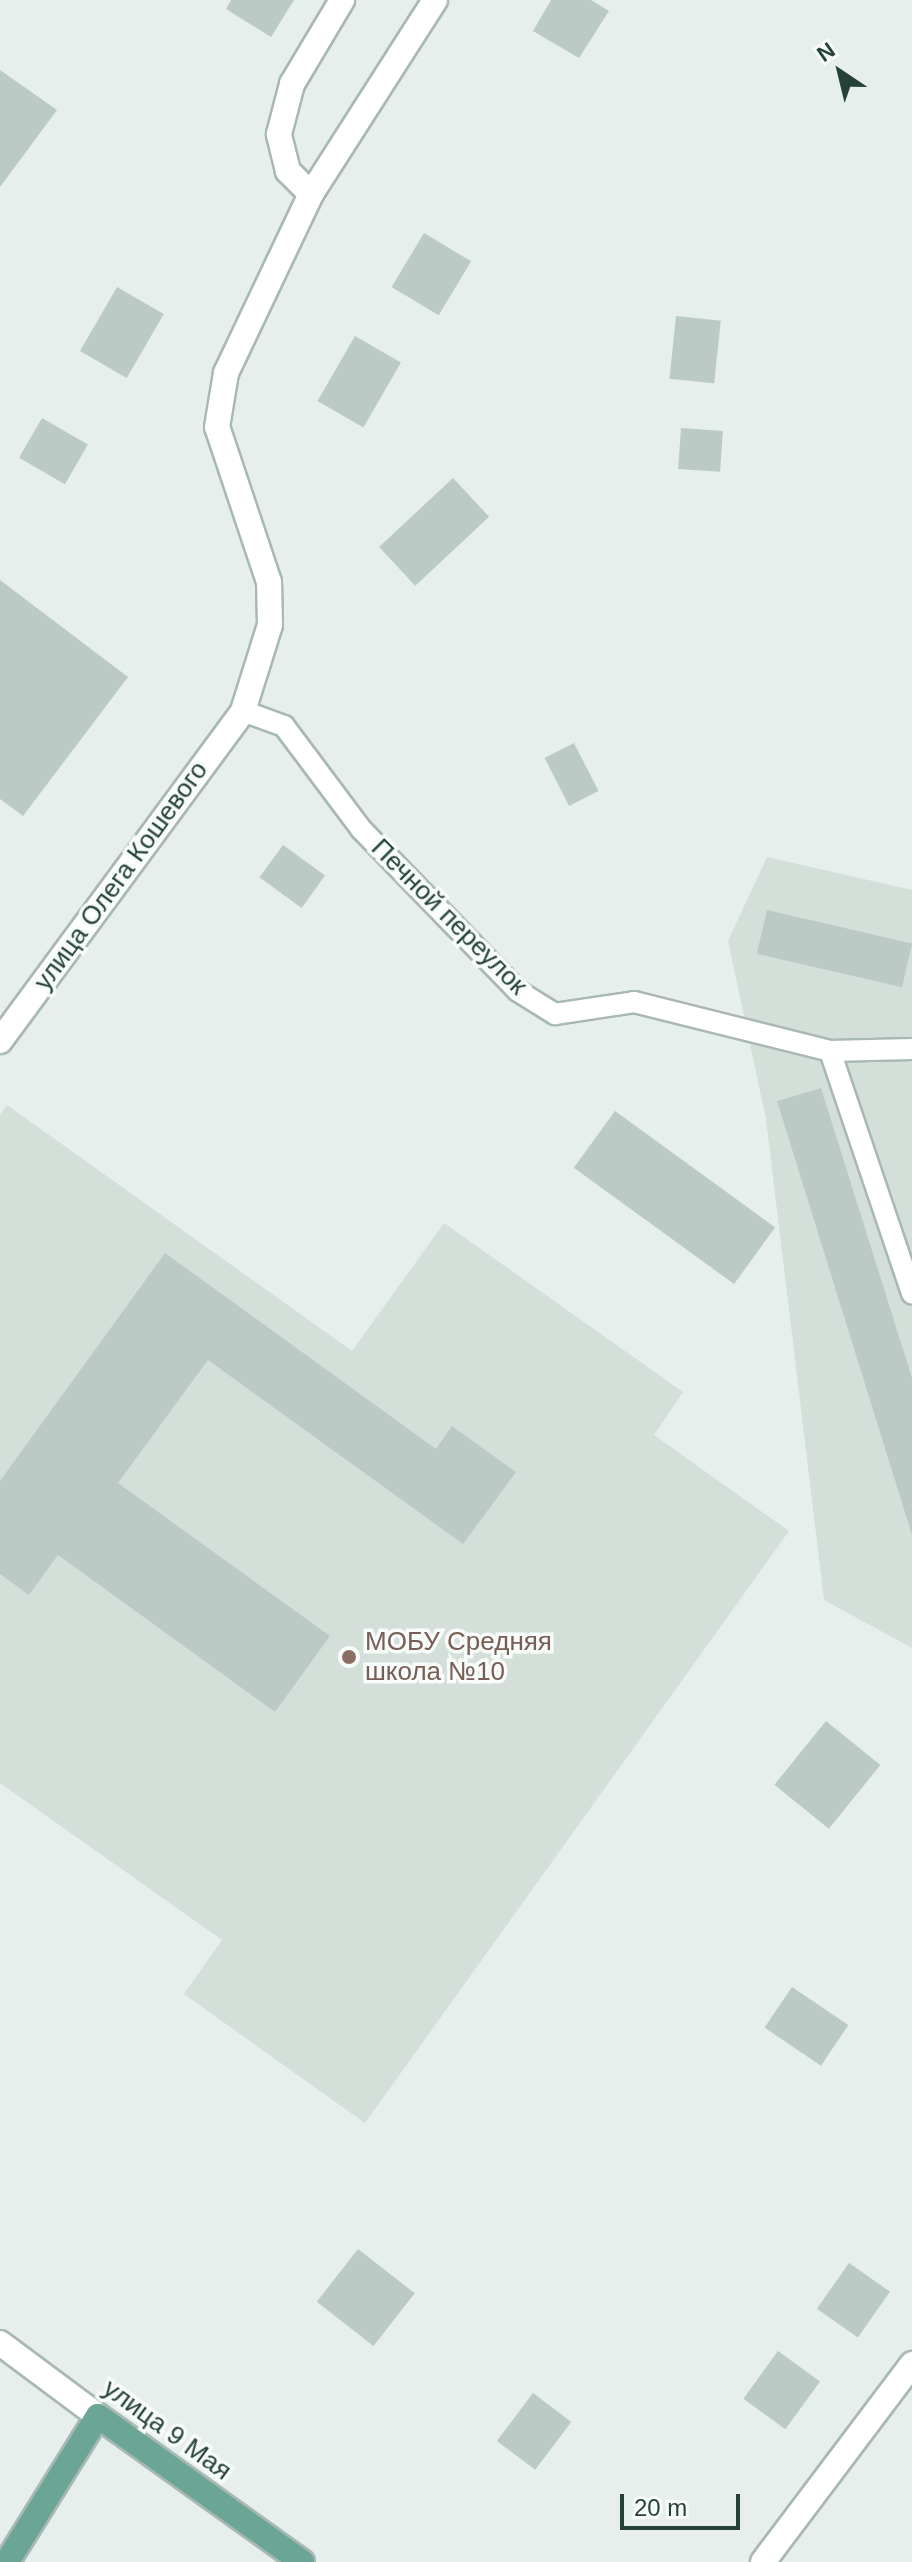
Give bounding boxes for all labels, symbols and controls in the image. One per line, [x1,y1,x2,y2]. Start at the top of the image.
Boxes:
north arrow [800,32,880,112]
text: N [812,37,840,67]
street label: улица Олега Кошевого [28,756,214,996]
street label: Печной переулок [365,833,533,1001]
place label: МОБУ Средняя школа №10 [365,1626,552,1688]
marker: МОБУ Средняя школа №10 [340,1648,358,1666]
street label: улица 9 Мая [97,2373,237,2487]
scale bar [624,2478,744,2528]
text: 20 m [634,2494,687,2521]

